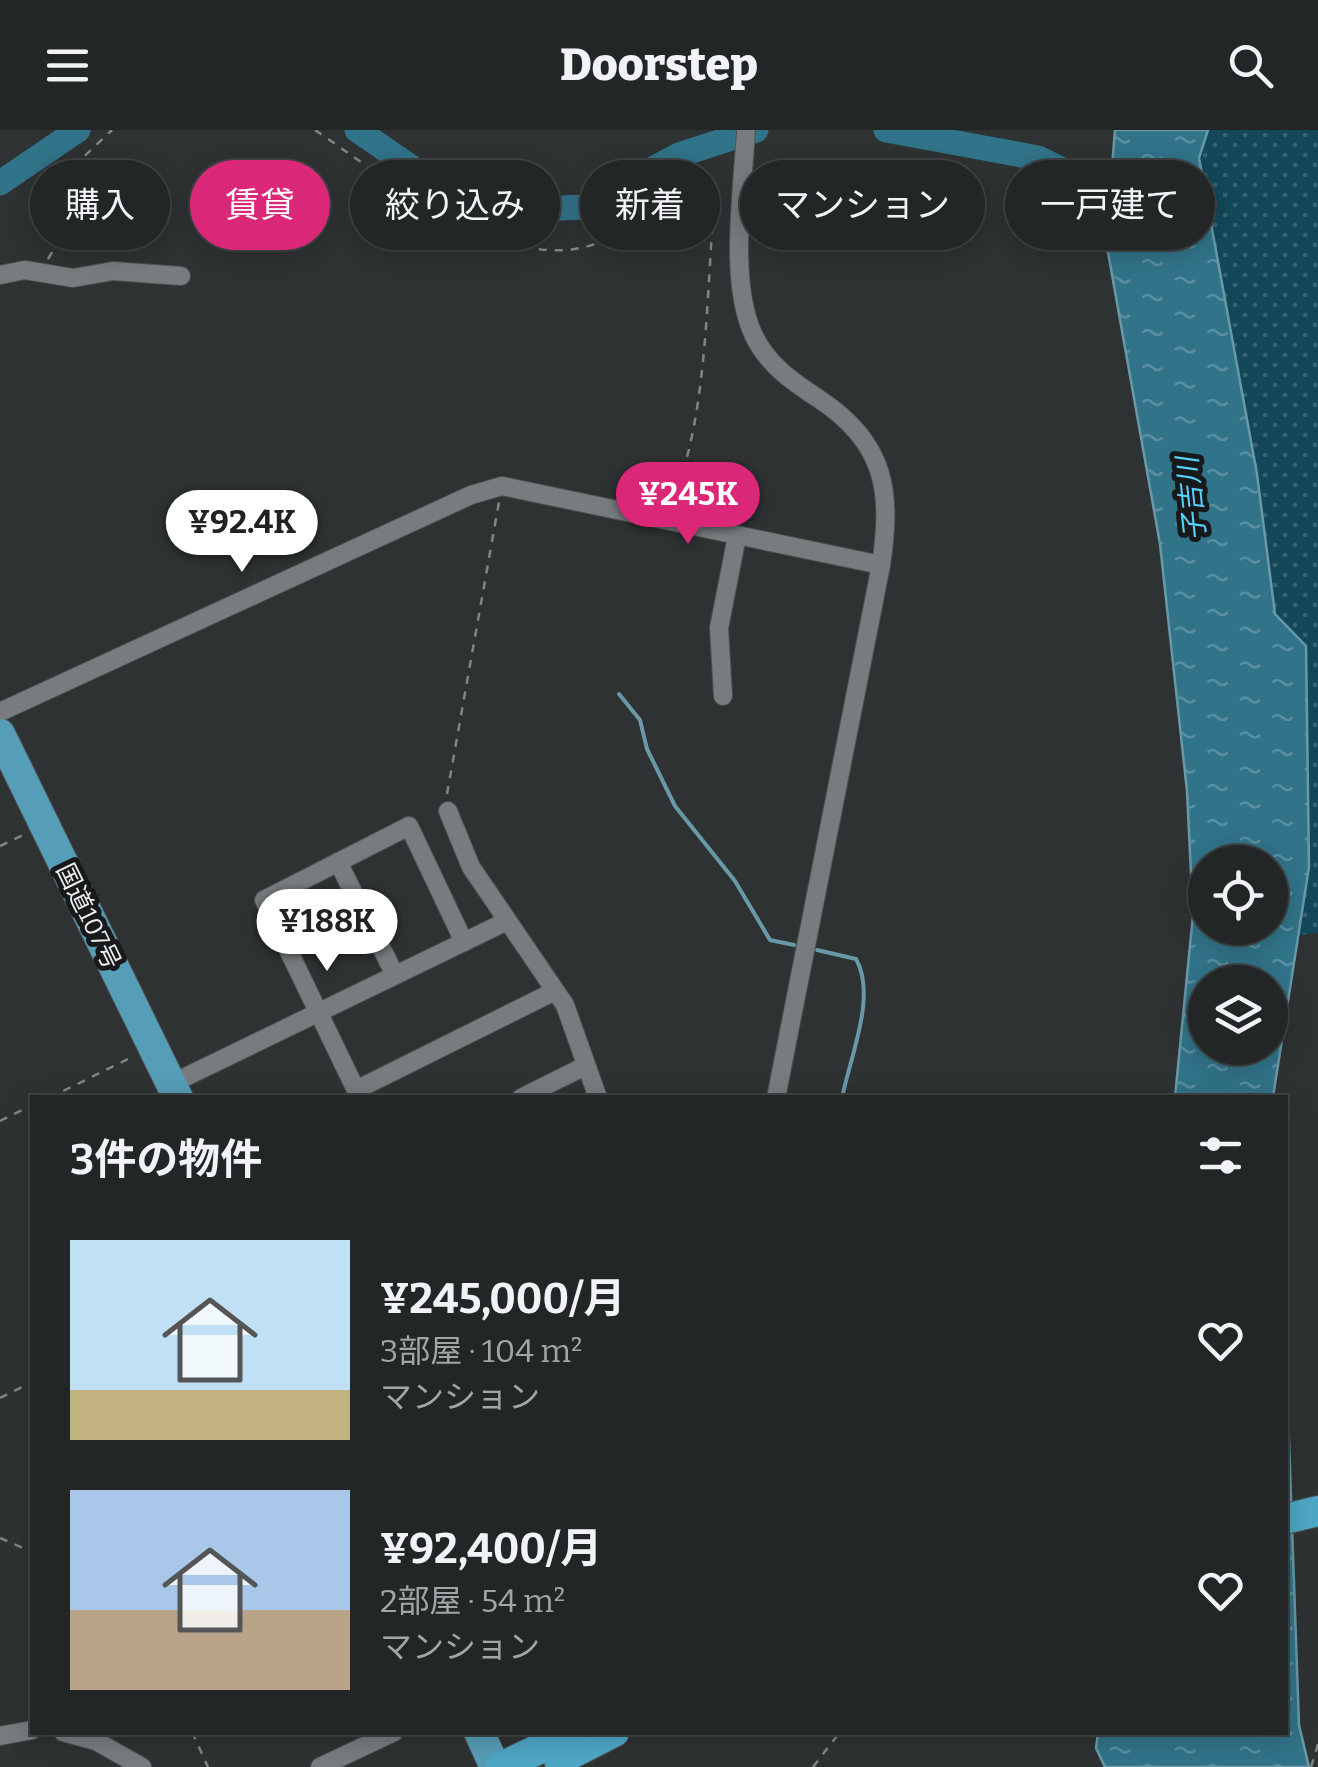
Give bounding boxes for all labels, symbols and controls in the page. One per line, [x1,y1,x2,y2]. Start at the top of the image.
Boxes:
icon: menu [40,38,95,93]
text: Doorstep [560,38,758,92]
icon: search [1223,38,1278,93]
chip: 購入 [30,160,170,250]
chip: 賃貸 [190,160,330,250]
chip: 絞り込み [350,160,560,250]
chip: 新着 [580,160,720,250]
chip: マンション [740,160,985,250]
chip: 一戸建て [1005,160,1215,250]
water label: 子吉川 [1170,452,1212,542]
pin: ¥245K [618,462,758,547]
text: ¥245K [638,475,738,513]
pin: ¥92.4K [161,490,323,575]
text: ¥92.4K [188,503,296,541]
map controls [1188,845,1288,1065]
button: locate [1188,845,1288,945]
street label: 国道107号 [50,859,127,974]
pin: ¥188K [257,889,397,974]
text: ¥188K [279,902,375,940]
button: layers [1188,965,1288,1065]
icon: filters [1193,1128,1248,1183]
text: 3件の物件 [70,1135,262,1185]
text: ¥245,000/月 [380,1274,625,1324]
icon: home [150,1280,270,1400]
icon: heart [1193,1313,1248,1368]
text: 3部屋 · 104 m² [380,1332,582,1370]
text: マンション [380,1378,540,1416]
text: ¥92,400/月 [380,1524,602,1574]
icon: home [150,1530,270,1650]
icon: heart [1193,1563,1248,1618]
text: 2部屋 · 54 m² [380,1582,565,1620]
text: マンション [380,1628,540,1666]

